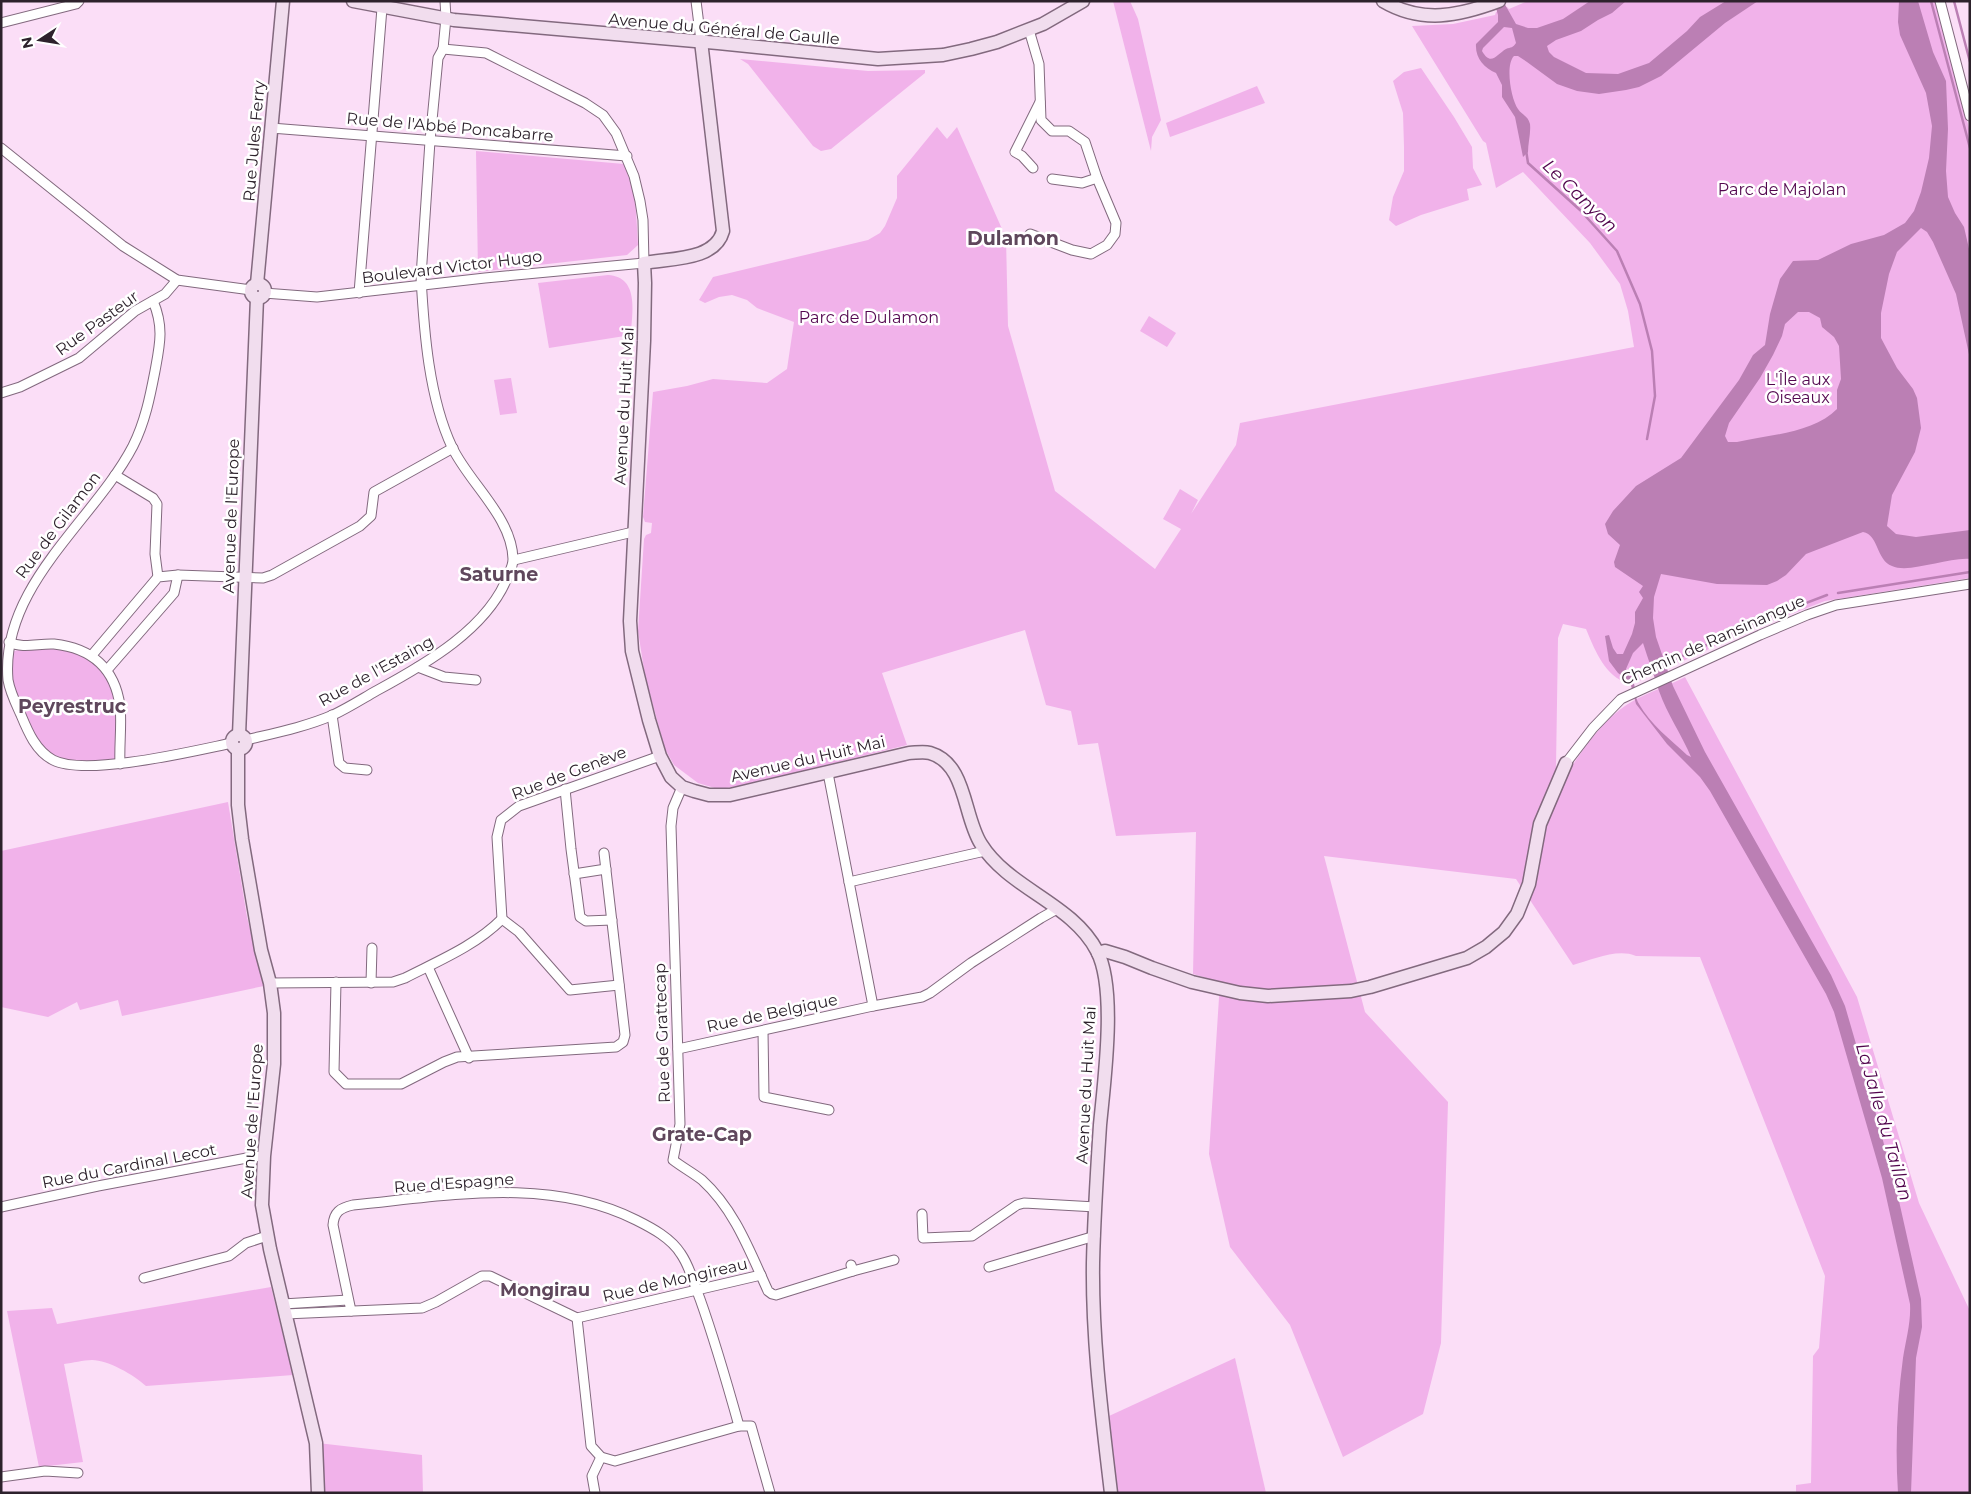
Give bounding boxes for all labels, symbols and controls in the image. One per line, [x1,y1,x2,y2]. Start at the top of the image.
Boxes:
street label: Avenue du Général de Gaulle [608,9,840,49]
north arrow [15,15,65,65]
text: N [17,35,37,50]
street label: Rue Jules Ferry [239,79,269,202]
street label: Rue de l'Abbé Poncabarre [346,108,554,146]
water label: Le Canyon [1538,155,1622,237]
park label: Parc de Majolan [1718,180,1846,199]
district label: Dulamon [967,227,1059,250]
street label: Boulevard Victor Hugo [361,247,543,287]
street label: Rue Pasteur [52,287,142,359]
park label: Parc de Dulamon [799,308,939,327]
street label: Avenue du Huit Mai [610,327,638,485]
park label: L'Île aux Oiseaux [1766,370,1831,407]
street label: Avenue de l'Europe [219,438,243,594]
street label: Rue de Gilamon [12,468,104,582]
district label: Saturne [460,563,538,586]
street label: Chemin de Ransinangue [1618,591,1808,689]
street label: Rue de l'Estaing [315,632,437,710]
district label: Peyrestruc [18,695,126,718]
street label: Avenue du Huit Mai [729,732,887,786]
street label: Rue de Genève [509,742,629,804]
street label: Rue de Grattecap [650,963,674,1103]
street label: Rue de Belgique [705,990,839,1036]
street label: Avenue du Huit Mai [1072,1006,1100,1164]
water label: La Jalle du Taillan [1851,1041,1917,1203]
street label: Avenue de l'Europe [237,1043,267,1199]
district label: Grate-Cap [652,1123,752,1146]
street label: Rue du Cardinal Lecot [40,1140,218,1192]
street label: Rue d'Espagne [393,1169,515,1197]
street label: Rue de Mongireau [601,1254,749,1306]
district label: Mongirau [500,1279,590,1301]

